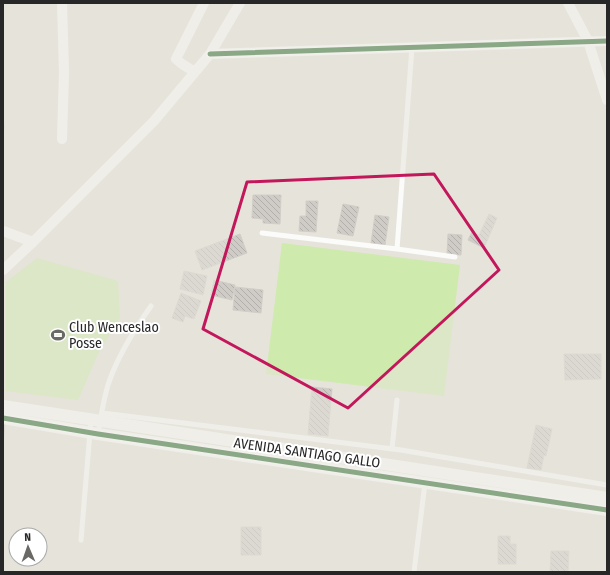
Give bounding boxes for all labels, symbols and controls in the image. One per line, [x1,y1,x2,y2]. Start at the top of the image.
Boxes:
place label: Club Wenceslao Posse [69,319,159,352]
sports icon: Club Wenceslao Posse [50,327,66,343]
street label: AVENIDA SANTIAGO GALLO [233,434,382,472]
north arrow [8,527,48,567]
text: N [24,531,31,544]

